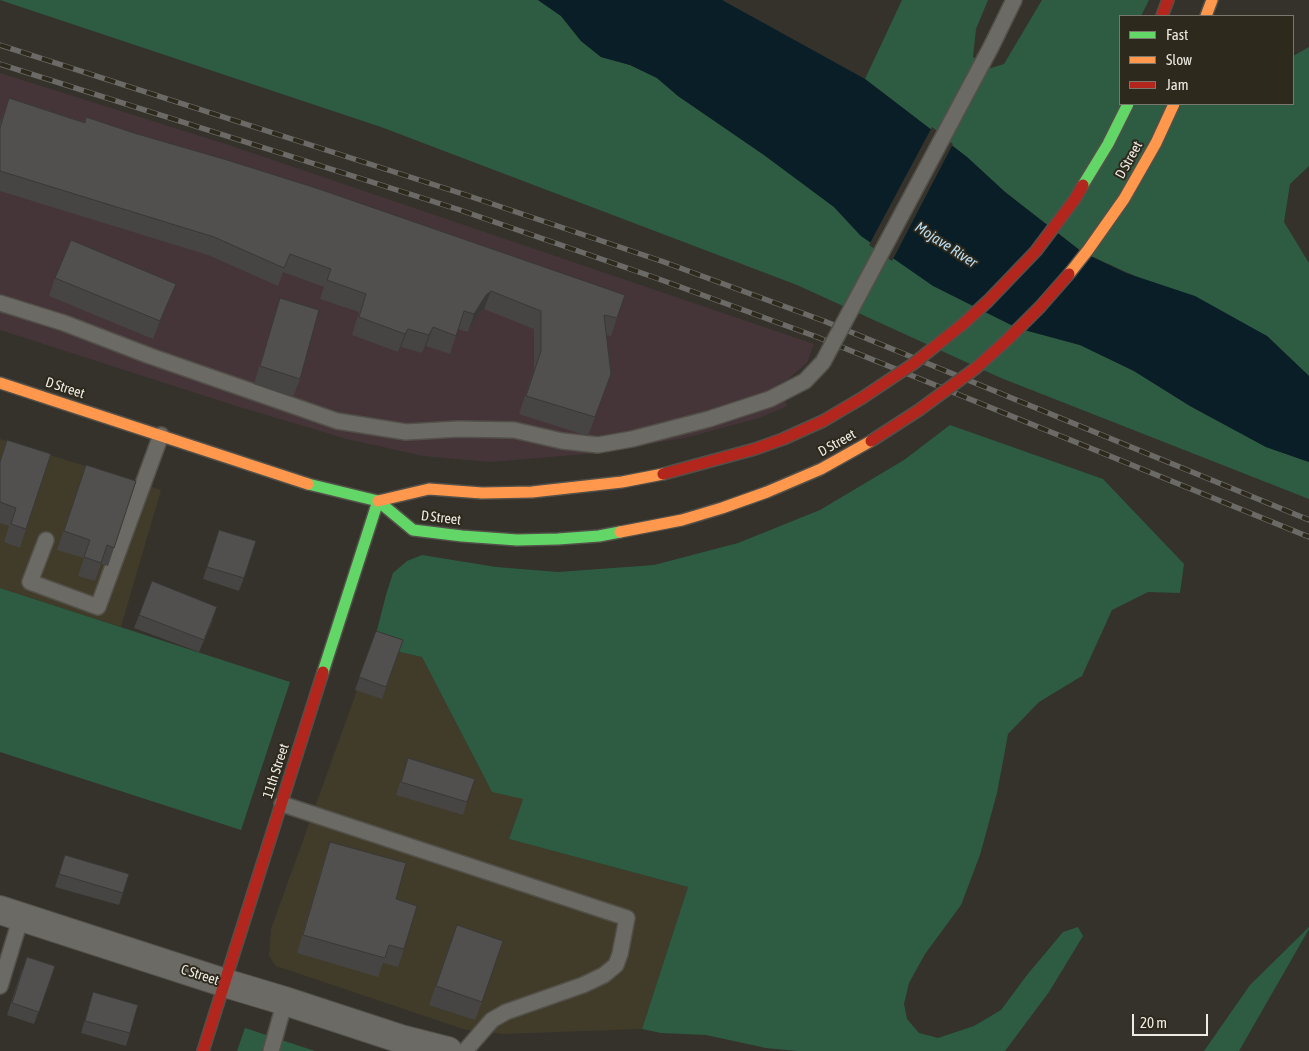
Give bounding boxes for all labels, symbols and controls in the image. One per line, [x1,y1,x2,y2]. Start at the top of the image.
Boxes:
legend [1119,15,1294,105]
text: Fast [1166,26,1188,43]
text: Slow [1166,51,1192,68]
text: Jam [1166,76,1189,93]
street label: D Street [1112,138,1146,182]
water label: Mojave River [911,218,981,272]
street label: D Street [43,374,87,402]
street label: D Street [815,426,859,460]
street label: D Street [420,507,462,529]
street label: 11th Street [259,741,293,801]
street label: C Street [179,961,221,989]
scale bar [1134,1004,1210,1036]
text: 20 m [1140,1014,1167,1031]

